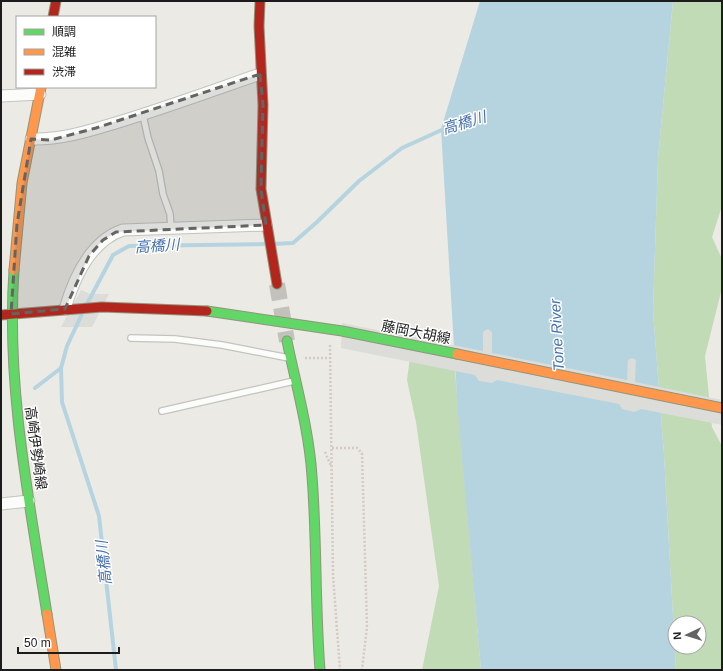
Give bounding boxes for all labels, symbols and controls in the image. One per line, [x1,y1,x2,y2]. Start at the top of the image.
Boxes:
legend [16,16,156,88]
text: 順調 [52,25,76,39]
text: 混雑 [52,45,76,59]
text: 渋滞 [52,65,76,79]
water label: 高橋川 [440,107,490,137]
water label: 高橋川 [134,235,182,256]
water label: Tone River [546,298,567,371]
street label: 藤岡大胡線 [380,317,452,347]
street label: 高崎伊勢崎線 [22,405,50,491]
water label: 高橋川 [92,538,114,586]
north arrow [667,615,707,655]
scale bar [18,629,119,655]
text: N [671,631,683,640]
text: 50 m [24,636,51,650]

